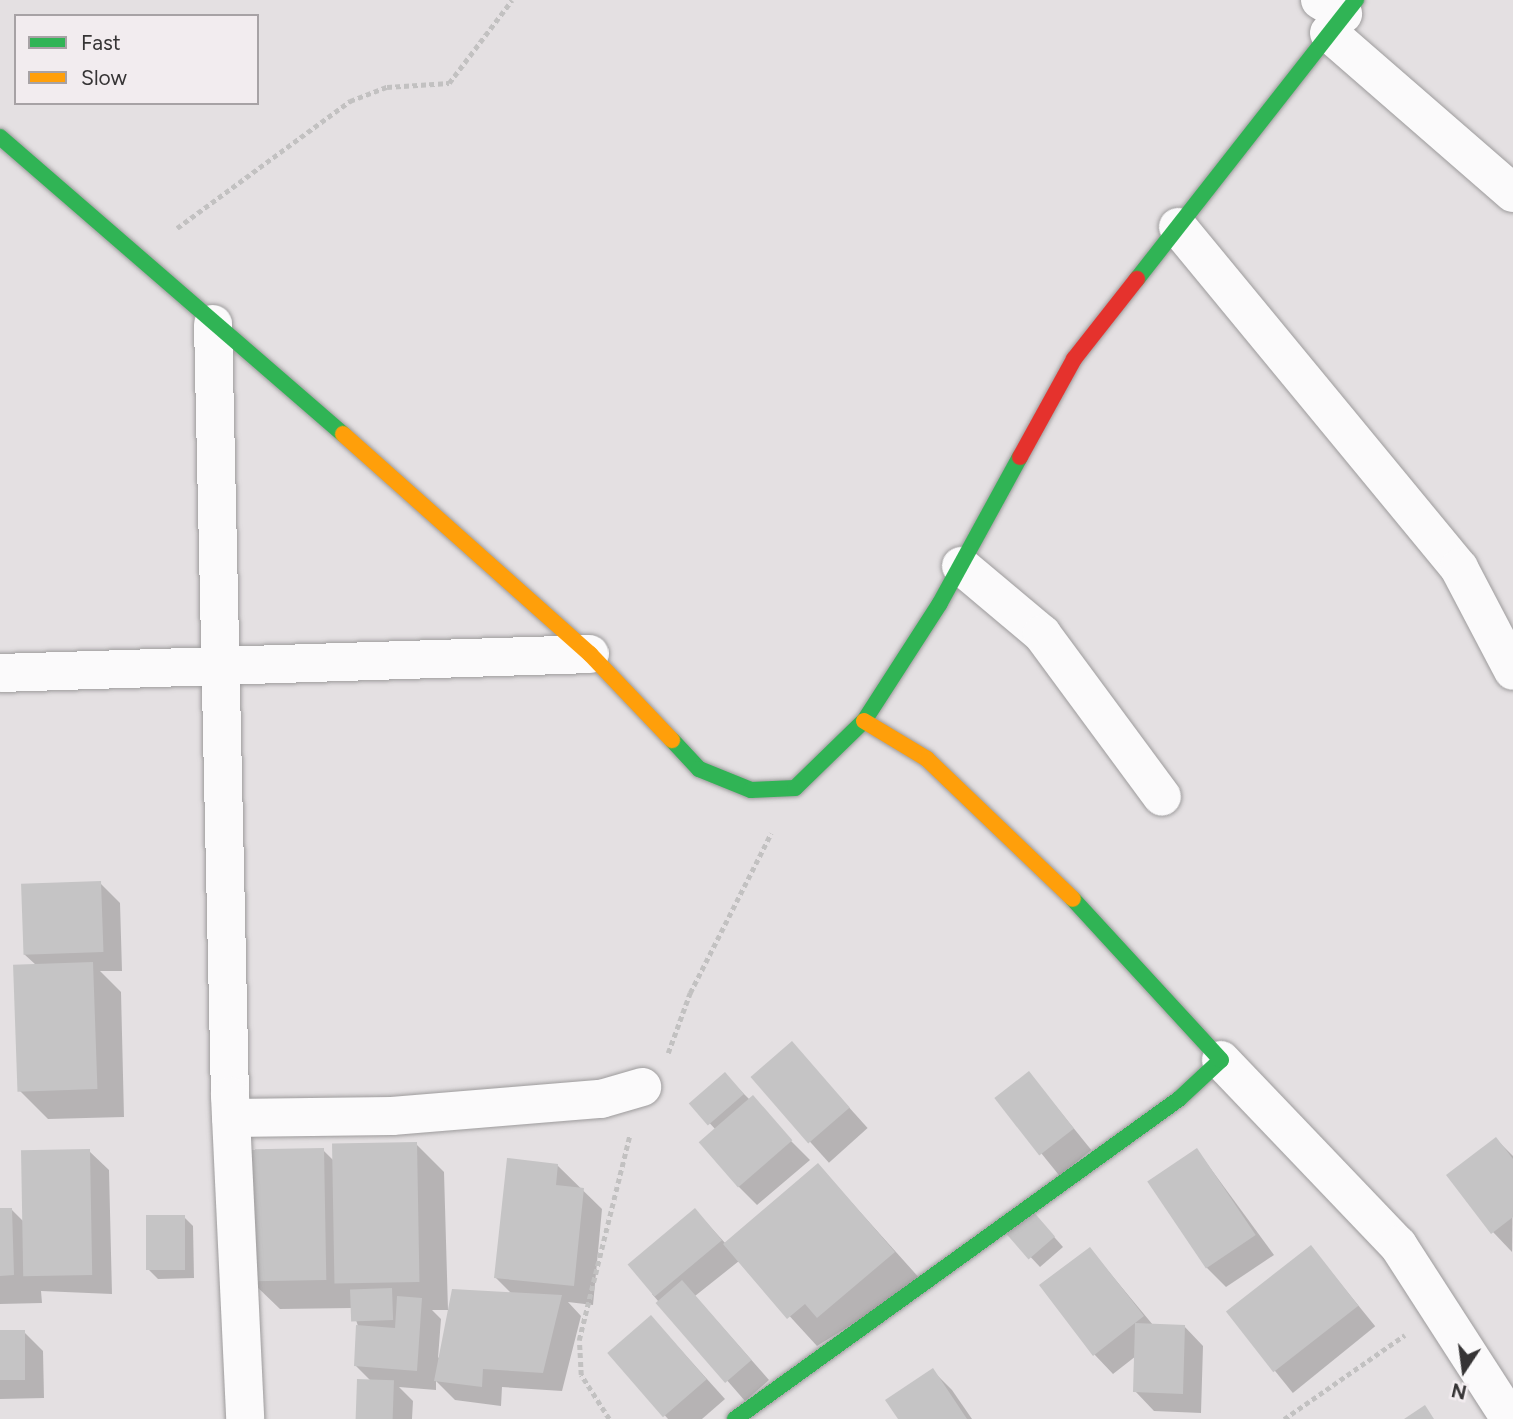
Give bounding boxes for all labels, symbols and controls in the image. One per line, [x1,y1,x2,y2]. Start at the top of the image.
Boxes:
legend [14,14,259,105]
text: Fast [81,30,121,55]
text: Slow [81,65,127,90]
north arrow [1429,1335,1499,1405]
text: N [1449,1378,1469,1404]

